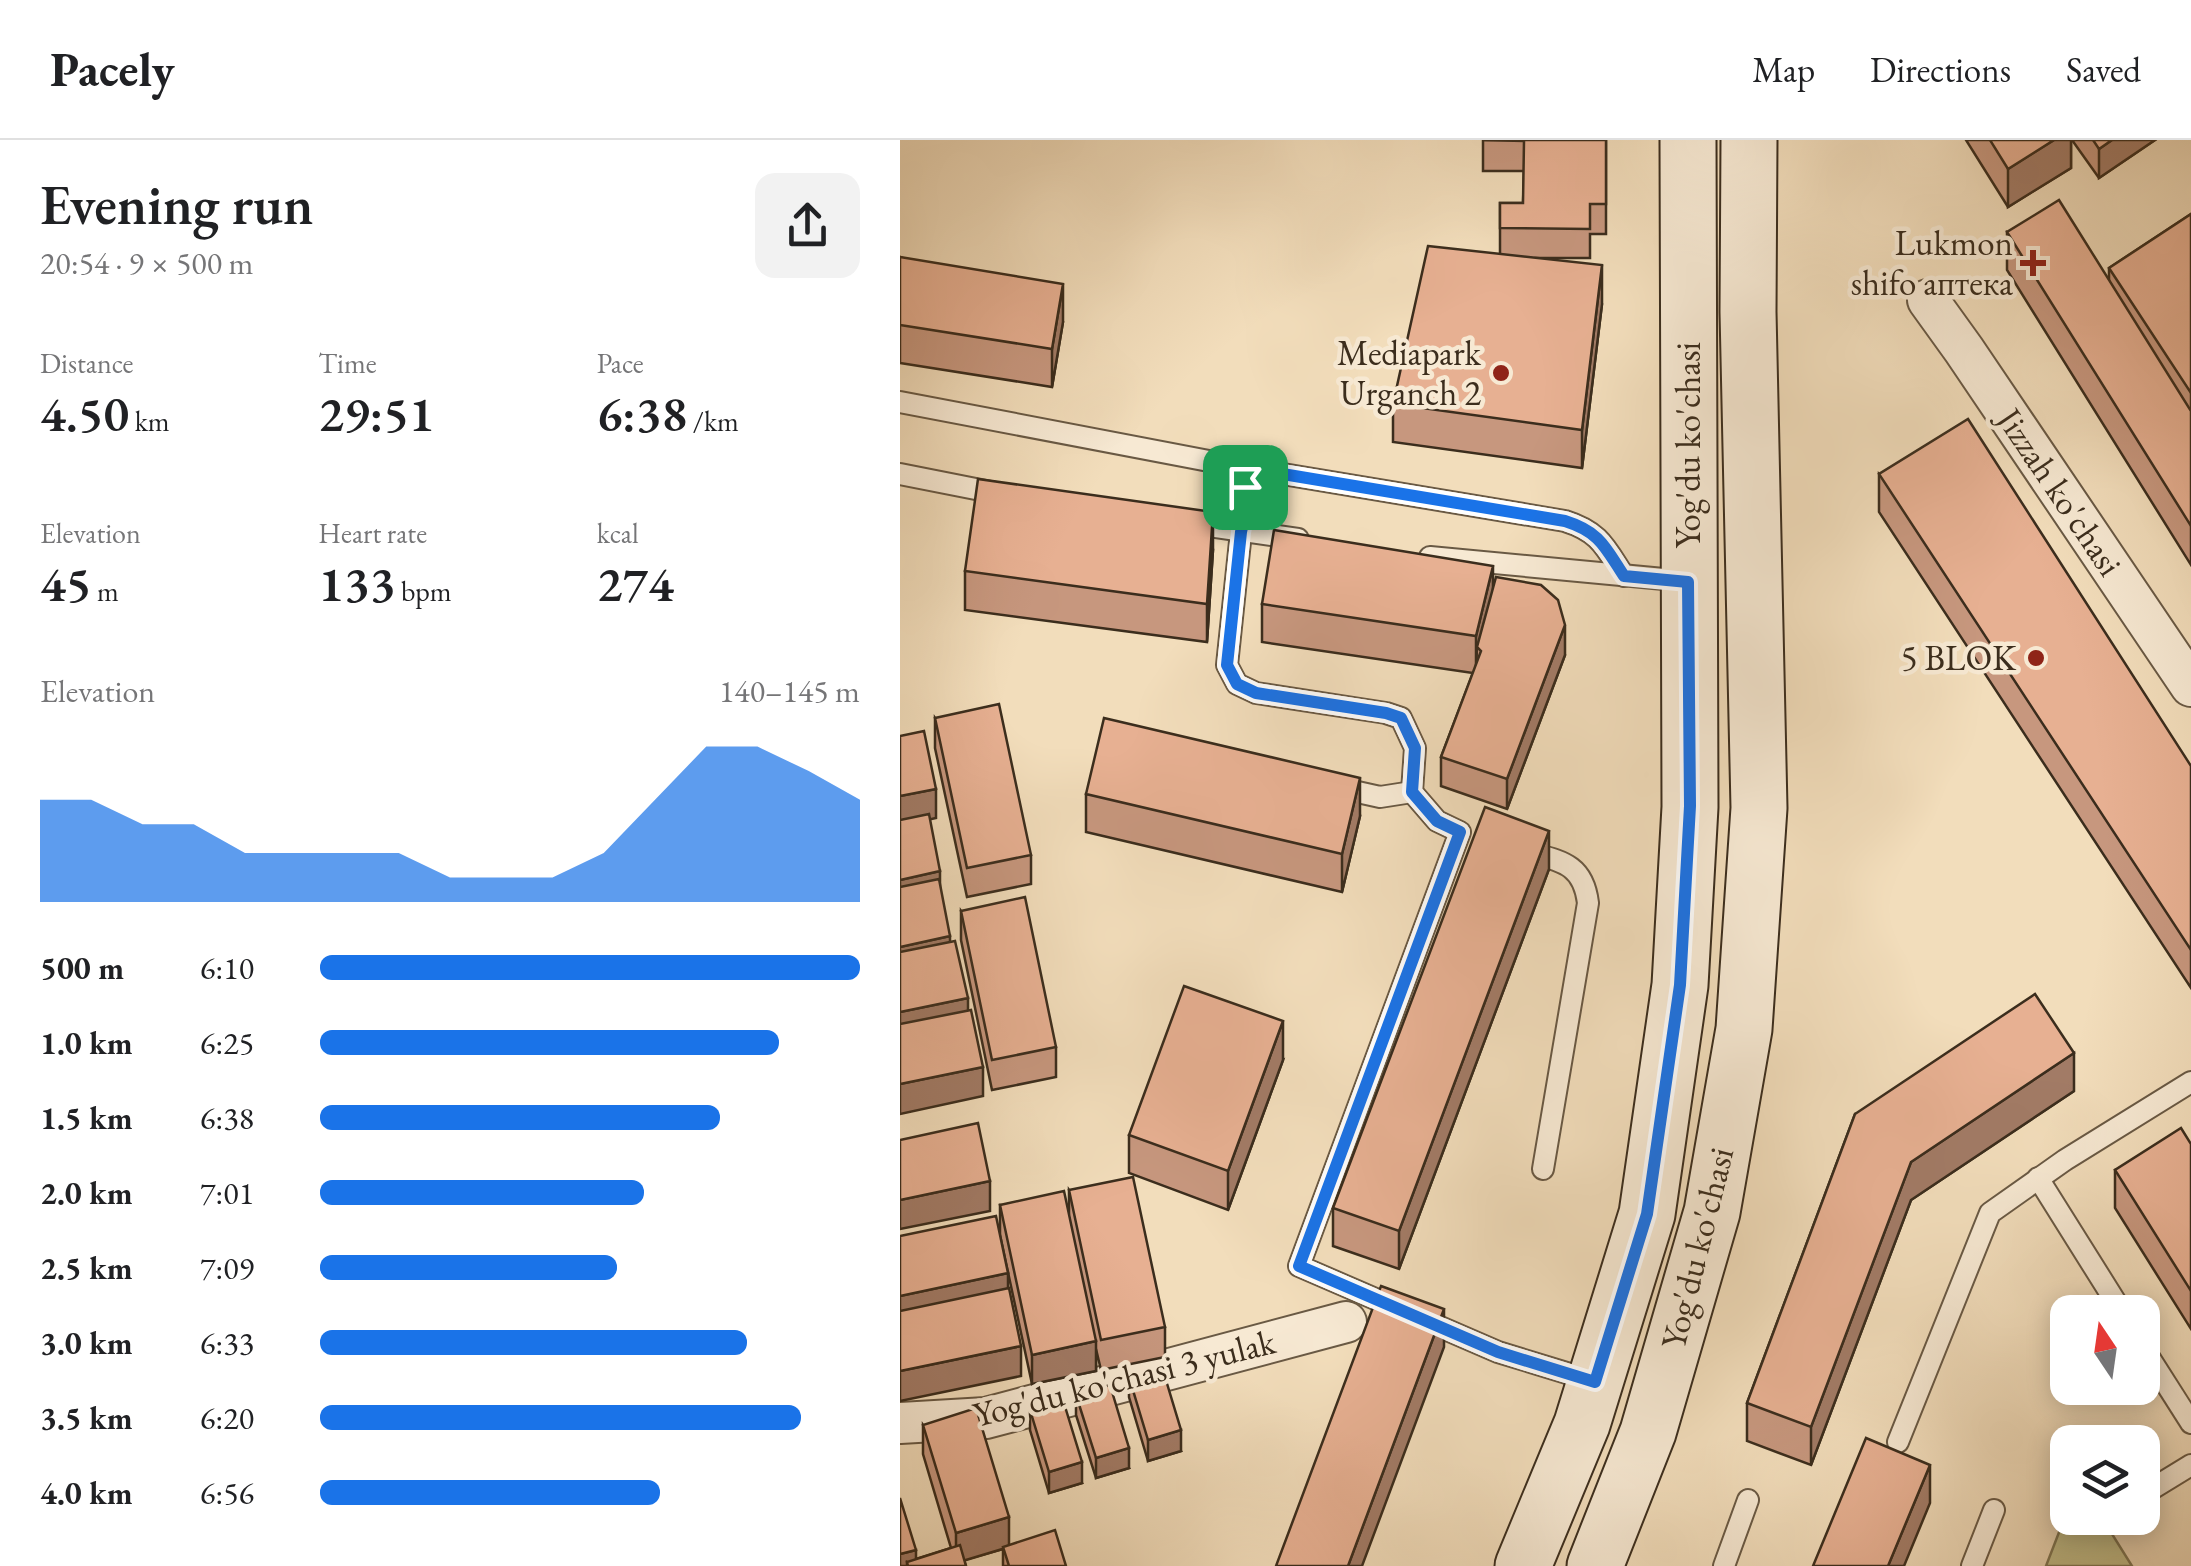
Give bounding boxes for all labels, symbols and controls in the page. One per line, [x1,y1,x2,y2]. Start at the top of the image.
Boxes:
text: Pacely [50,38,175,100]
text: Map [1752,47,1815,92]
text: Directions [1870,47,2011,92]
text: Saved [2066,47,2141,92]
text: Evening run [40,169,313,240]
button: share [755,173,860,278]
place label: Lukmon shifo аптека [1851,220,2013,305]
text: 20:54 · 9 × 500 m [40,242,253,284]
marker: Lukmon shifo аптека [2022,252,2044,274]
place label: Mediapark Urganch 2 [1337,330,1482,415]
street label: Yog'du ko'chasi [1665,342,1710,548]
text: Distance [40,345,134,381]
text: Time [318,345,377,381]
text: Pace [597,345,644,381]
marker: Mediapark Urganch 2 [1490,362,1512,384]
text: 4.50 [40,381,129,446]
text: 29:51 [318,381,434,446]
text: 6:38 [597,381,687,446]
street label: Jizzah ko'chasi [1986,397,2133,584]
text: km [129,403,170,439]
text: /km [687,403,739,439]
pin [1203,445,1288,530]
icon: arrive [1218,460,1273,515]
text: Elevation [40,515,141,551]
text: Heart rate [318,515,427,551]
text: kcal [597,515,639,551]
text: 45 [40,551,91,616]
text: 133 [318,551,395,616]
text: 274 [597,551,674,616]
text: m [91,573,119,609]
text: bpm [395,573,452,609]
place label: 5 BLOK [1901,635,2017,680]
marker: 5 BLOK [2025,647,2047,669]
text: Elevation [40,670,155,712]
text: 140–145 m [719,670,860,712]
text: 500 m [40,947,124,989]
text: 6:10 [200,947,254,989]
text: 1.0 km [40,1022,133,1064]
text: 6:25 [200,1022,254,1064]
text: 1.5 km [40,1097,133,1139]
text: 6:38 [200,1097,254,1139]
street label: Yog'du ko'chasi [1650,1142,1743,1353]
text: 2.0 km [40,1172,133,1214]
text: 7:01 [200,1172,254,1214]
text: 2.5 km [40,1247,133,1289]
text: 7:09 [200,1247,254,1289]
north arrow [2050,1295,2160,1405]
map controls [2050,1295,2160,1535]
street label: Yog'du ko'chasi 3 yulak [968,1318,1280,1437]
text: 3.0 km [40,1322,133,1364]
text: 6:33 [200,1322,254,1364]
text: 3.5 km [40,1397,133,1439]
text: 6:20 [200,1397,254,1439]
button: layers [2050,1425,2160,1535]
text: 4.0 km [40,1472,133,1514]
text: 6:56 [200,1472,254,1514]

